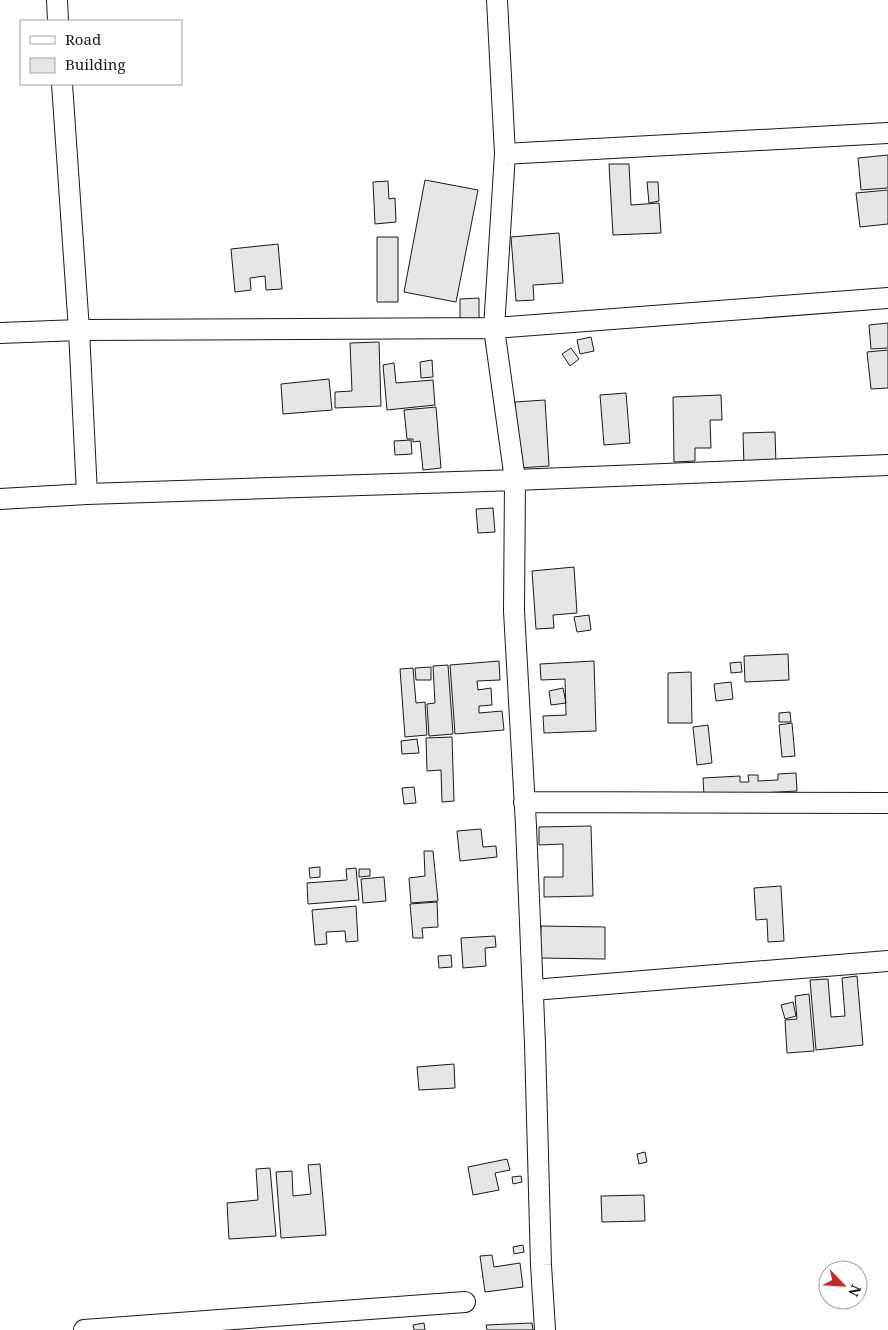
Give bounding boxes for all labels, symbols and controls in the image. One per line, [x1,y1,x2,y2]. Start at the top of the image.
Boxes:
legend [20,20,182,85]
text: Road [65,29,101,49]
text: Building [65,54,126,74]
north arrow [818,1260,868,1310]
text: N [844,1282,866,1300]

